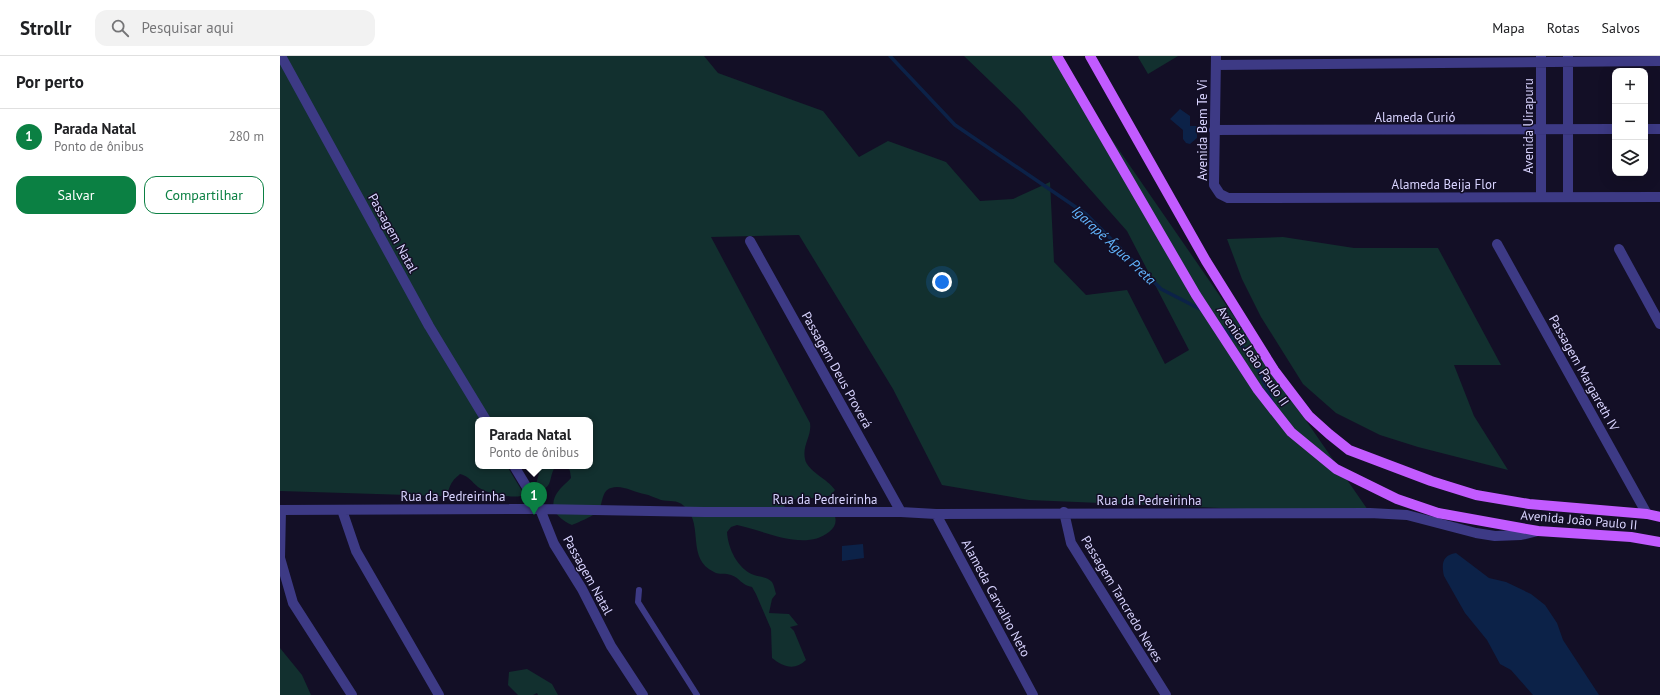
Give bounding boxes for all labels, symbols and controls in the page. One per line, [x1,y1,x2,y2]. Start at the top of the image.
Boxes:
search box [95,10,375,46]
text: Strollr [20,16,71,40]
icon: search [109,17,131,39]
text: Pesquisar aqui [141,18,234,37]
text: Mapa [1492,19,1525,37]
text: Rotas [1547,19,1580,37]
text: Salvos [1602,19,1640,37]
map controls [1612,68,1648,176]
button: + [1612,68,1648,104]
text: Por perto [16,71,84,93]
street label: Avenida Uirapuru [1520,78,1537,174]
street label: Avenida Bem Te Vi [1194,79,1211,181]
button: − [1612,104,1648,140]
street label: Alameda Curió [1374,109,1456,126]
text: Parada Natal [54,119,136,138]
text: 1 [25,128,33,145]
text: 280 m [229,128,264,145]
text: Ponto de ônibus [54,138,144,155]
button: layers [1612,140,1648,176]
button: Salvar [16,176,136,214]
button: Compartilhar [144,176,264,214]
street label: Alameda Beija Flor [1392,176,1497,193]
street label: Passagem Natal [364,190,422,276]
water label: Igarapé Água Preta [1068,201,1160,289]
your location [932,272,952,292]
street label: Avenida João Paulo II [1213,303,1293,409]
street label: Passagem Deus Proverá [798,309,876,431]
street label: Passagem Margareth IV [1545,312,1623,435]
popup [475,417,593,469]
text: Parada Natal [489,425,571,444]
text: Ponto de ônibus [489,444,579,461]
pin: 1 [521,482,547,515]
street label: Rua da Pedreirinha [401,488,505,505]
street label: Rua da Pedreirinha [773,491,877,508]
street label: Rua da Pedreirinha [1097,492,1201,509]
street label: Avenida João Paulo II [1520,506,1638,534]
street label: Passagem Natal [559,532,617,618]
street label: Passagem Tancredo Neves [1077,533,1167,665]
street label: Alameda Carvalho Neto [958,536,1034,660]

